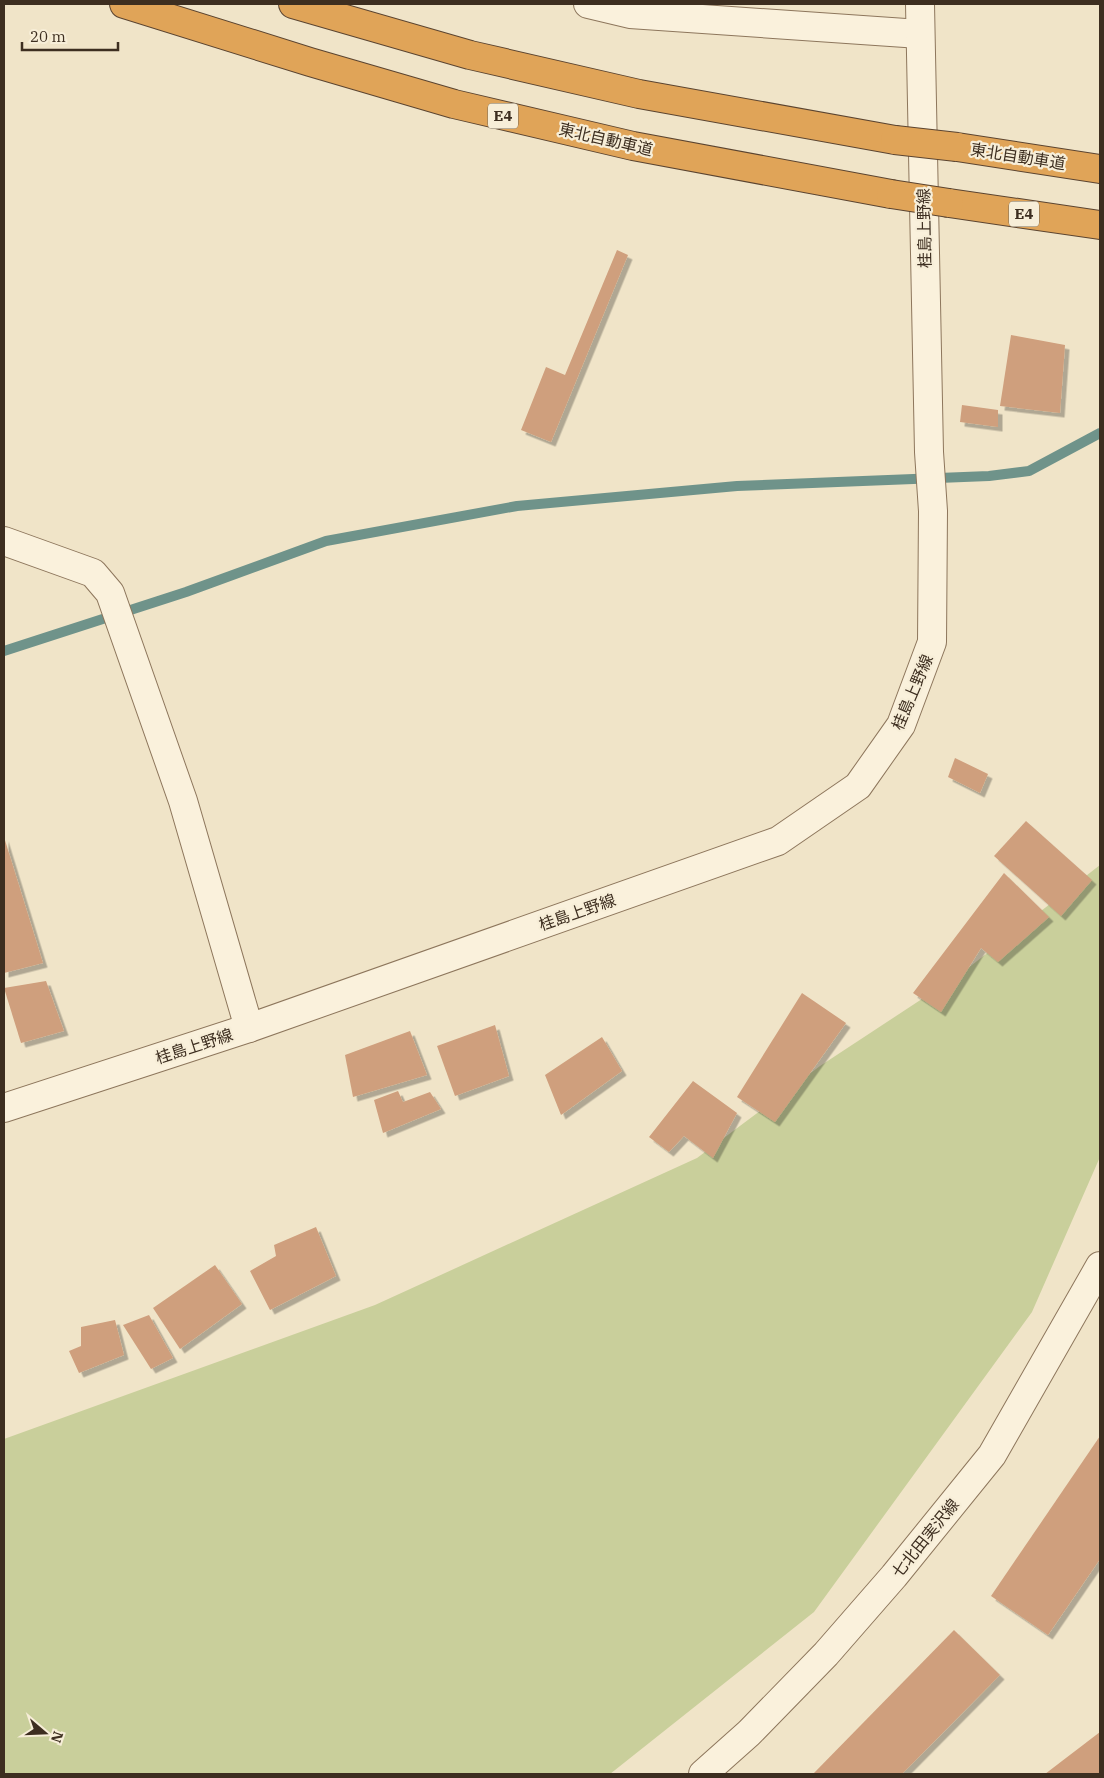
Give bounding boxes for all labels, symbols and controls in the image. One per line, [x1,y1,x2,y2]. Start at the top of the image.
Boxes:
scale bar [22,20,119,52]
text: 20 m [30,27,66,46]
road number: E4 [488,104,518,128]
street label: 東北自動車道 [557,118,655,160]
street label: 東北自動車道 [969,139,1067,173]
street label: 桂島上野線 [913,188,935,268]
road number: E4 [1009,202,1039,226]
street label: 桂島上野線 [887,651,937,733]
street label: 桂島上野線 [536,890,618,934]
street label: 桂島上野線 [153,1024,235,1068]
street label: 七北田実沢線 [887,1494,963,1582]
north arrow [20,1708,70,1758]
text: N [47,1729,68,1745]

